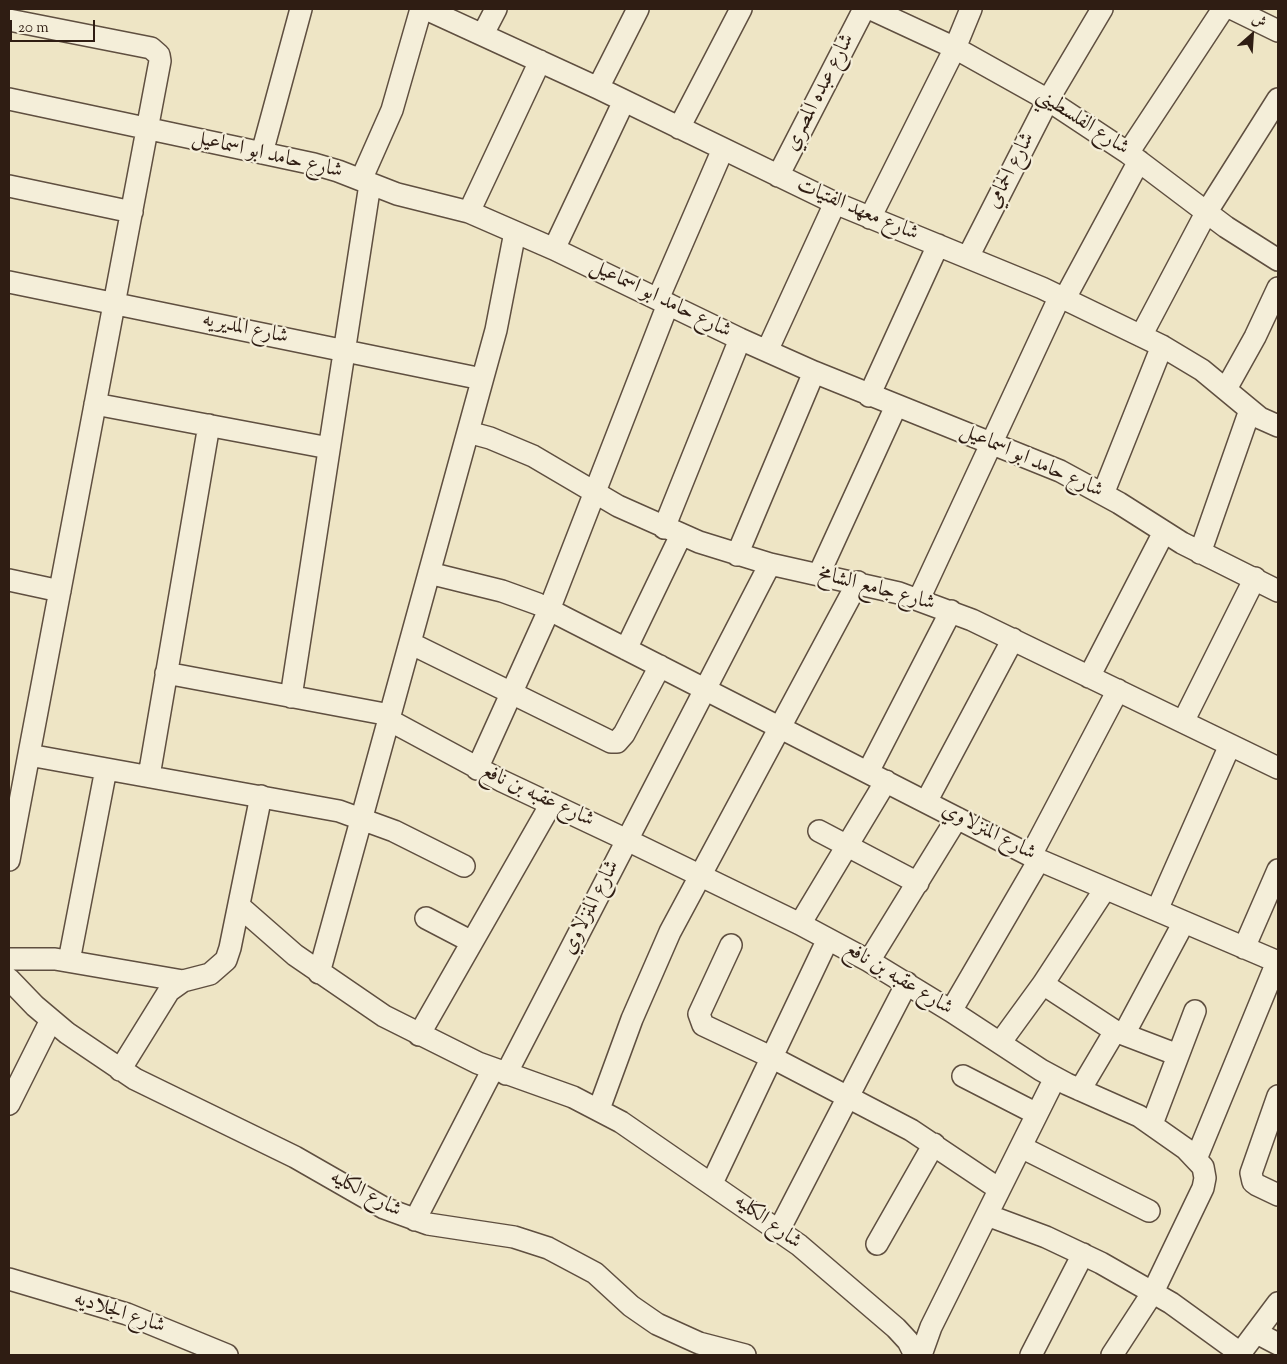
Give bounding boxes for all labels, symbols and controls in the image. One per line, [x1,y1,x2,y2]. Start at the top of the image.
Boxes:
text: ش [1248,9,1269,34]
scale bar [12,10,98,42]
north arrow [1227,10,1277,60]
text: 20 m [18,18,49,39]
street label: شارع عبده المصري [781,30,861,156]
street label: شارع الفلسطيني [1031,84,1133,162]
street label: شارع حامد ابو اسماعيل [189,126,345,186]
street label: شارع الحمامي [982,129,1042,213]
street label: شارع معهد الفتيات [792,174,922,248]
street label: شارع حامد ابو اسماعيل [585,255,735,345]
street label: شارع المديريه [200,309,290,351]
street label: شارع حامد ابو اسماعيل [956,419,1106,505]
street label: شارع جامع الشامخ [815,562,937,618]
street label: شارع عقبه بن نافع [476,760,598,834]
street label: شارع المنزلاوي [937,799,1039,867]
street label: شارع المنزلاوي [558,857,626,959]
street label: شارع عقبه بن نافع [839,938,957,1022]
street label: شارع الكليه [325,1166,405,1224]
street label: شارع الكليه [728,1190,806,1256]
street label: شارع الجلاديه [70,1287,168,1341]

